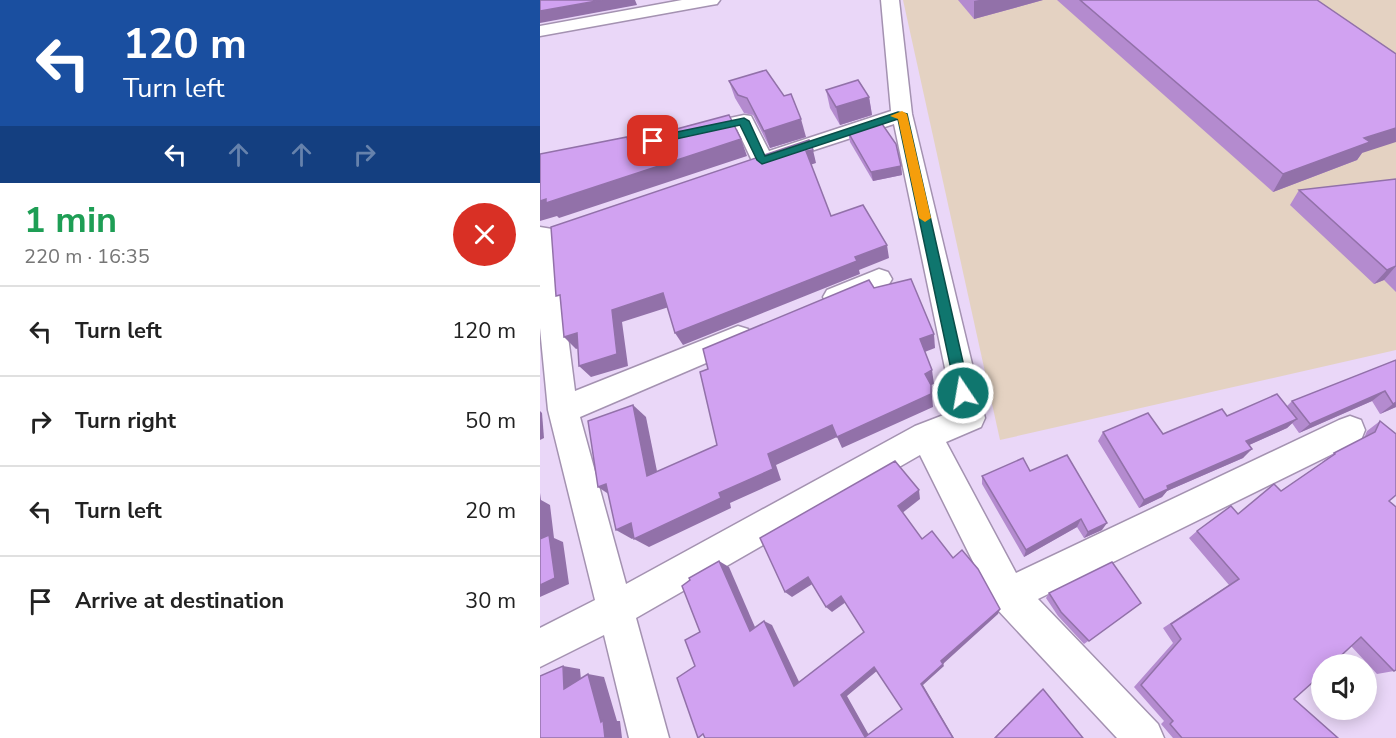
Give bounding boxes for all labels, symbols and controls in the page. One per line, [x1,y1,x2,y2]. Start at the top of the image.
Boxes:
text: 120 m [123,16,247,73]
icon: left [24,24,102,102]
text: Turn left [123,70,224,107]
pin [627,115,678,166]
icon: arrive [636,124,669,157]
icon: left [159,138,192,171]
icon: ahead [222,138,255,171]
icon: ahead [285,138,318,171]
icon: right [348,138,381,171]
text: 1 min [24,196,117,245]
button: close [453,203,516,266]
text: 220 m · 16:35 [24,243,150,270]
icon: left [24,315,57,348]
text: Turn left [75,316,162,346]
text: 120 m [452,316,516,346]
position arrow [931,361,995,425]
icon: right [24,405,57,438]
text: Turn right [75,406,176,436]
text: 50 m [465,406,516,436]
icon: left [24,495,57,528]
text: Turn left [75,496,162,526]
text: 20 m [465,496,516,526]
icon: arrive [24,585,57,618]
text: Arrive at destination [75,586,284,616]
text: 30 m [465,586,516,616]
map controls [1311,654,1377,720]
button: sound [1311,654,1377,720]

